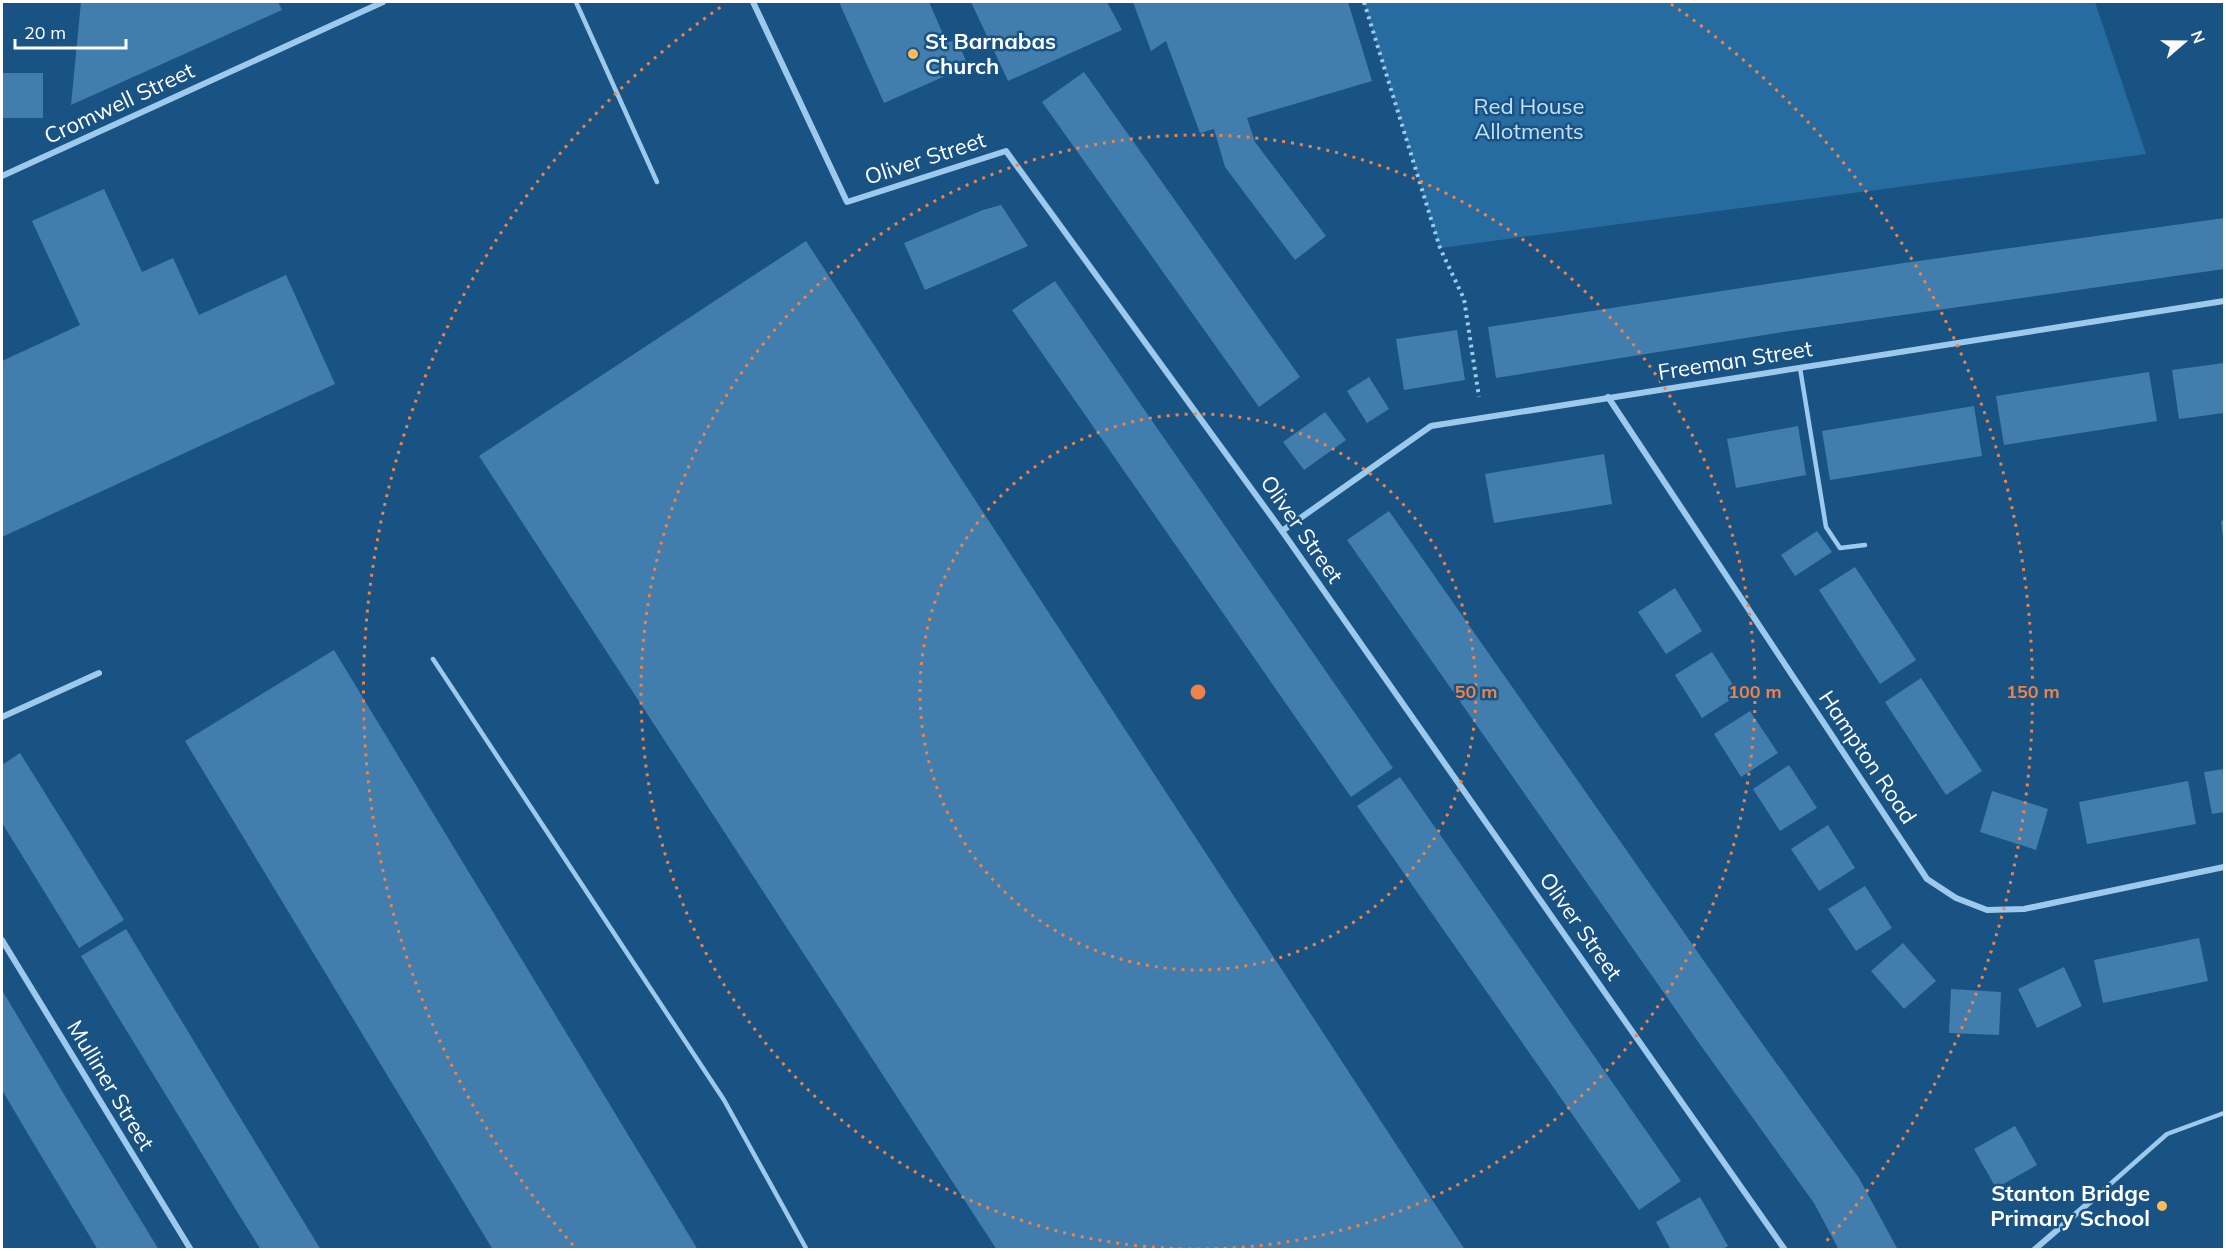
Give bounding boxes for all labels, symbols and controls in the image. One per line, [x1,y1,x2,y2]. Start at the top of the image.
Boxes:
scale bar [15,12,126,50]
north arrow [2154,12,2214,72]
text: 20 m [24,21,66,44]
place label: St Barnabas Church [925,27,1056,80]
text: N [2187,28,2210,46]
marker: St Barnabas Church [906,47,920,61]
street label: Cromwell Street [39,56,199,150]
park label: Red House Allotments [1474,92,1584,145]
street label: Oliver Street [861,125,989,191]
street label: Freeman Street [1656,334,1814,386]
street label: Oliver Street [1255,470,1350,589]
text: 50 m [1455,680,1497,703]
text: 100 m [1728,680,1782,703]
text: 150 m [2006,680,2060,703]
centre of rings [1188,682,1208,702]
street label: Hampton Road [1813,685,1923,829]
street label: Oliver Street [1534,867,1629,986]
street label: Mulliner Street [61,1015,161,1155]
place label: Stanton Bridge Primary School [1990,1179,2150,1232]
marker: Stanton Bridge Primary School [2155,1199,2169,1213]

